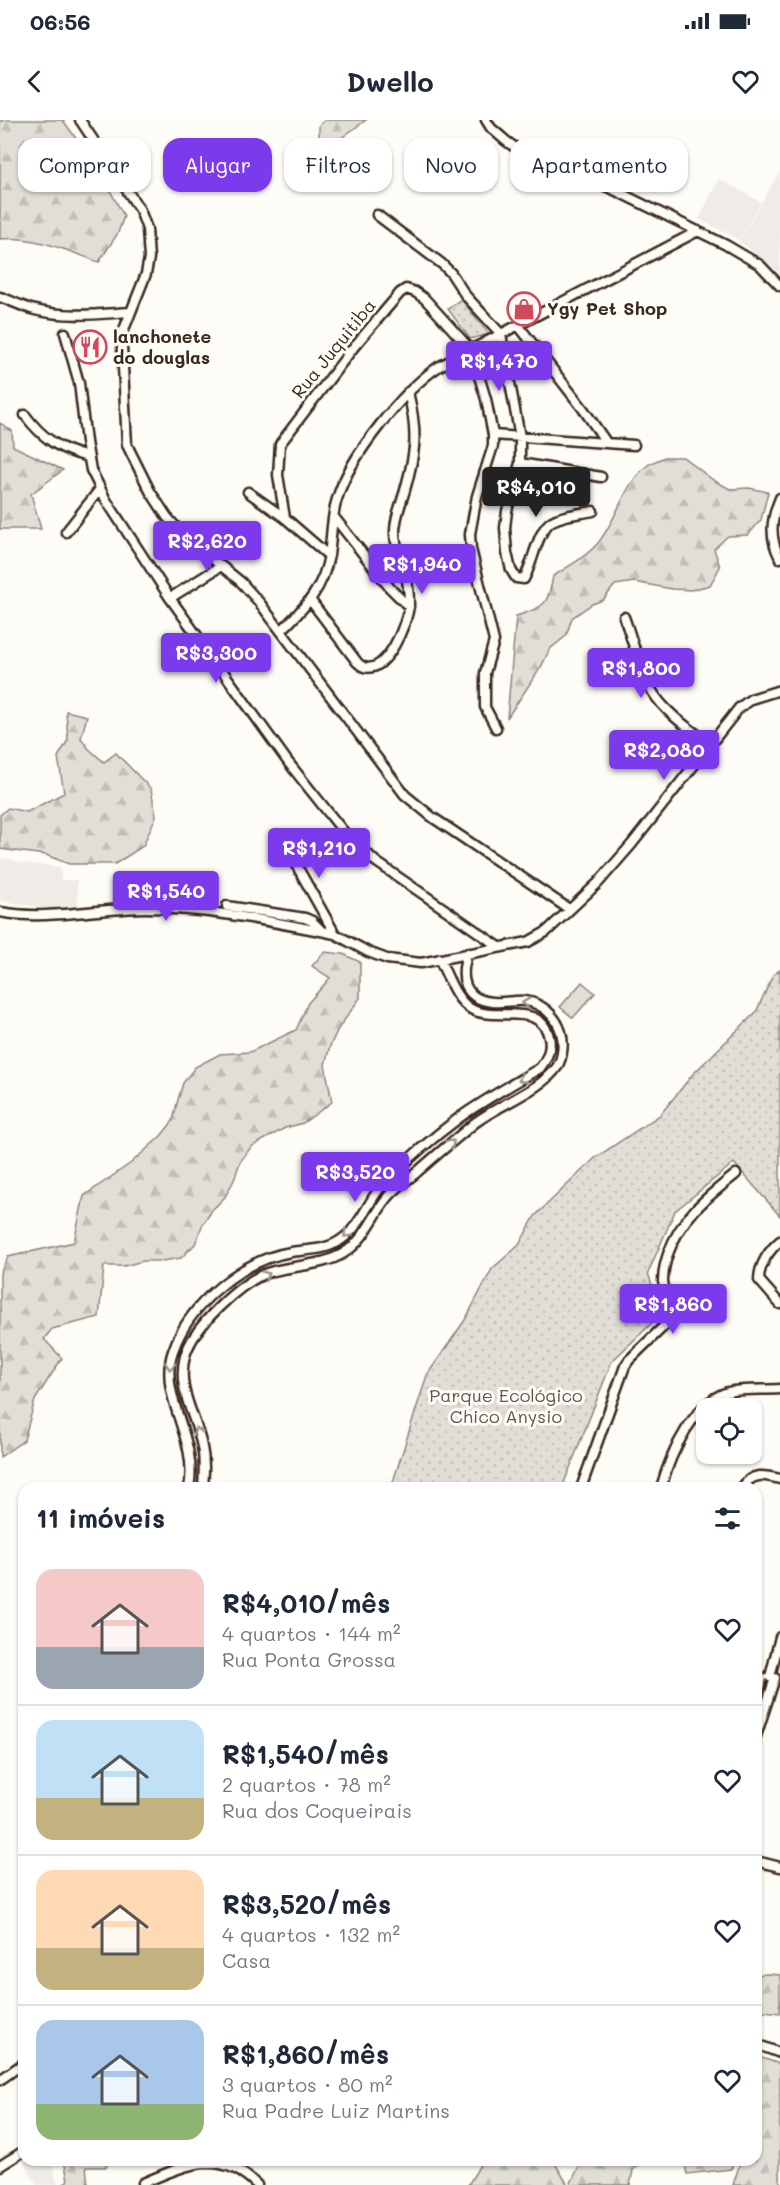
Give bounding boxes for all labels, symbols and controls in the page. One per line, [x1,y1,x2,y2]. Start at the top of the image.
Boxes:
text: 06:56 [30,7,91,36]
text: Dwello [346,64,434,99]
icon: back [18,65,51,98]
icon: heart [729,65,762,98]
chip: Comprar [18,138,151,192]
chip: Alugar [163,138,272,192]
chip: Filtros [284,138,392,192]
chip: Novo [404,138,498,192]
chip: Apartamento [510,138,688,192]
shop icon: Ygy Pet Shop [506,291,542,327]
street label: Rua Juquitiba [286,294,381,403]
place label: Ygy Pet Shop [547,296,667,320]
place label: lanchonete do douglas [113,324,211,369]
restaurant icon: lanchonete do douglas [72,329,108,365]
pin: R$1,470 [444,341,554,392]
text: R$1,470 [460,347,538,373]
pin: R$4,010 [481,467,591,518]
text: R$4,010 [496,473,576,499]
pin: R$2,620 [152,521,262,572]
text: R$2,620 [167,527,247,553]
pin: R$1,940 [367,544,477,595]
text: R$1,940 [383,550,461,576]
pin: R$3,300 [161,633,271,684]
text: R$3,300 [175,639,257,665]
pin: R$1,800 [586,648,696,699]
text: R$1,800 [601,654,681,680]
pin: R$2,080 [609,730,719,781]
text: R$2,080 [623,736,705,762]
pin: R$1,210 [264,828,374,879]
text: R$1,210 [282,834,356,860]
pin: R$1,540 [111,871,221,922]
text: R$1,540 [127,877,205,903]
one-way arrow [521,998,530,1010]
one-way arrow [518,1071,528,1083]
one-way arrow [444,1139,455,1150]
pin: R$3,520 [300,1152,410,1203]
text: R$3,520 [315,1158,395,1184]
one-way arrow [343,1227,353,1238]
one-way arrow [259,1270,270,1282]
pin: R$1,860 [618,1284,728,1335]
text: R$1,860 [634,1290,712,1316]
one-way arrow [164,1362,177,1371]
park label: Parque Ecológico Chico Anysio [429,1383,583,1428]
map controls [696,1398,762,1464]
button: locate [696,1398,762,1464]
one-way arrow [192,1426,204,1436]
text: 11 imóveis [36,1501,165,1535]
icon: filters [711,1502,744,1535]
text: R$4,010/mês [222,1586,390,1620]
icon: home [84,1593,156,1665]
icon: heart [711,1613,744,1646]
text: 4 quartos · 144 m² [222,1620,401,1646]
text: Rua Ponta Grossa [222,1646,396,1672]
text: R$1,540/mês [222,1737,389,1771]
icon: home [84,1744,156,1816]
icon: heart [711,1764,744,1797]
text: 2 quartos · 78 m² [222,1771,391,1797]
text: Rua dos Coqueirais [222,1797,412,1823]
text: R$3,520/mês [222,1887,391,1921]
icon: home [84,1894,156,1966]
icon: heart [711,1914,744,1947]
text: 4 quartos · 132 m² [222,1921,400,1947]
text: Casa [222,1947,271,1973]
text: R$1,860/mês [222,2037,389,2071]
icon: home [84,2044,156,2116]
icon: heart [711,2064,744,2097]
text: 3 quartos · 80 m² [222,2071,393,2097]
text: Rua Padre Luiz Martins [222,2097,450,2123]

